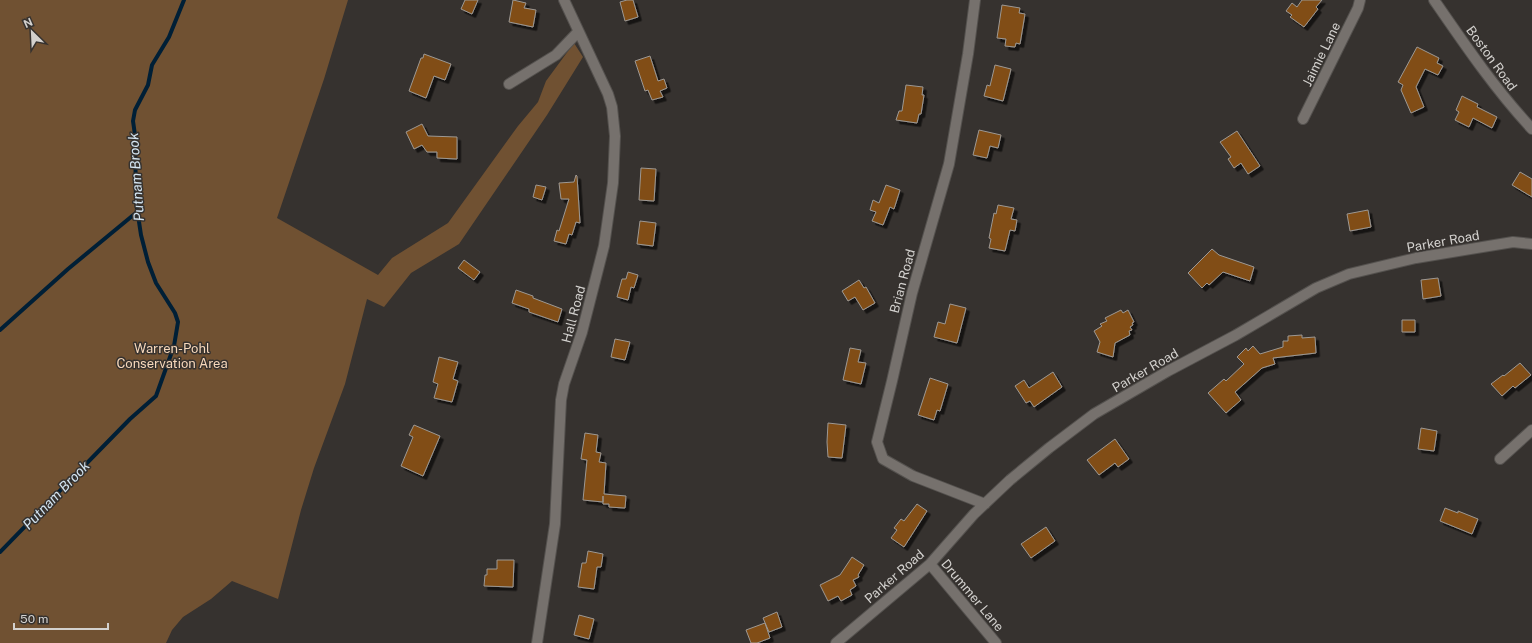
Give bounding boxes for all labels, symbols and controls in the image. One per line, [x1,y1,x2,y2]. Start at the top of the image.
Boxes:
north arrow [12,12,52,52]
text: N [22,16,34,30]
street label: Jaimie Lane [1299,20,1343,89]
street label: Boston Road [1463,23,1520,94]
water label: Putnam Brook [125,132,147,222]
street label: Parker Road [1405,228,1481,255]
street label: Brian Road [887,247,918,315]
street label: Hall Road [559,284,588,344]
park label: Warren-Pohl Conservation Area [116,341,228,371]
street label: Parker Road [1110,345,1181,395]
water label: Putnam Brook [19,457,93,533]
street label: Parker Road [862,547,927,606]
street label: Drummer Lane [938,556,1007,634]
scale bar [14,605,108,631]
text: 50 m [20,612,48,626]

